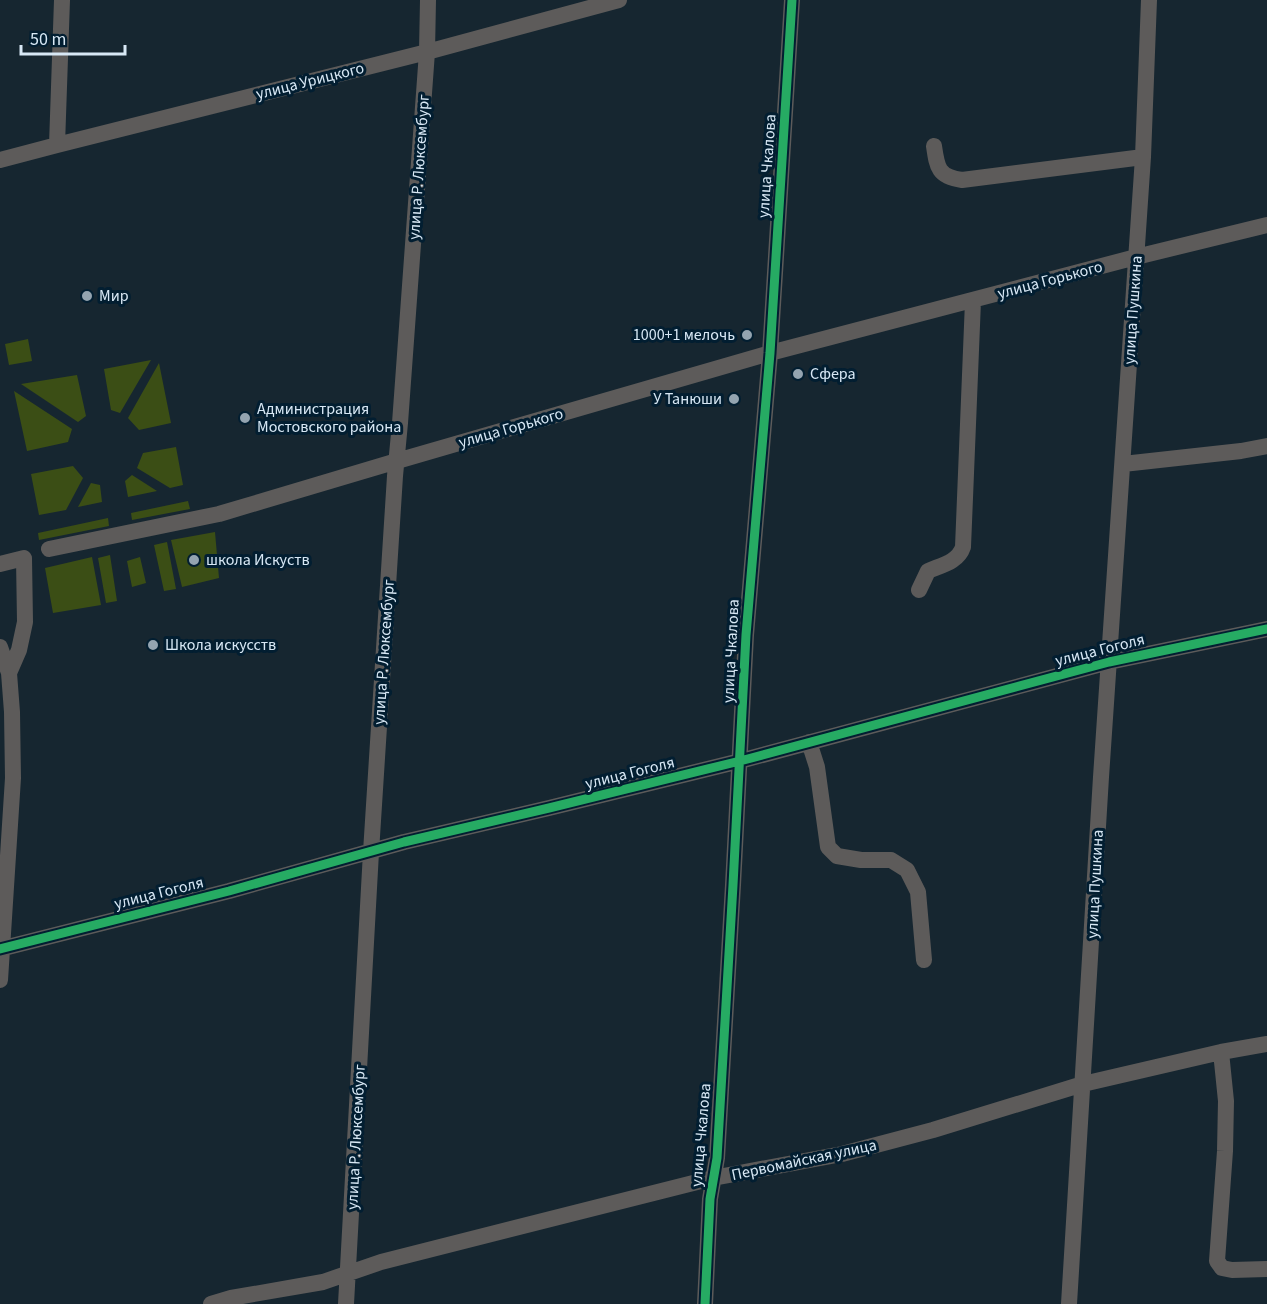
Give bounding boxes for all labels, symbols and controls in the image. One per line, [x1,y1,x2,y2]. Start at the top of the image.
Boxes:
scale bar [21,18,124,56]
text: 50 m [30,27,66,52]
street label: улица Урицкого [254,57,366,105]
street label: улица Р. Люксембург [403,93,435,240]
street label: улица Чкалова [752,113,782,219]
street label: улица Горького [995,255,1105,305]
street label: улица Пушкина [1118,255,1148,365]
place label: Мир [99,285,129,307]
marker: Мир [80,289,94,303]
place label: 1000+1 мелочь [633,324,735,346]
marker: 1000+1 мелочь [740,328,754,342]
place label: Сфера [810,363,856,385]
marker: Сфера [791,367,805,381]
place label: У Танюши [653,388,722,410]
marker: У Танюши [727,392,741,406]
place label: Администрация Мостовского района [257,398,401,438]
street label: улица Горького [456,403,566,453]
marker: Администрация Мостовского района [238,411,252,425]
place label: школа Искуств [206,549,310,571]
marker: школа Искуств [187,553,201,567]
street label: улица Р. Люксембург [368,578,400,725]
street label: улица Чкалова [717,599,745,703]
street label: улица Гоголя [1053,628,1147,672]
place label: Школа искусств [165,634,276,656]
marker: Школа искусств [146,638,160,652]
street label: улица Гоголя [583,751,677,795]
street label: улица Пушкина [1081,829,1109,939]
street label: улица Гоголя [112,871,206,915]
street label: улица Р. Люксембург [341,1063,371,1210]
street label: улица Чкалова [686,1082,716,1188]
street label: Первомайская улица [729,1134,879,1186]

